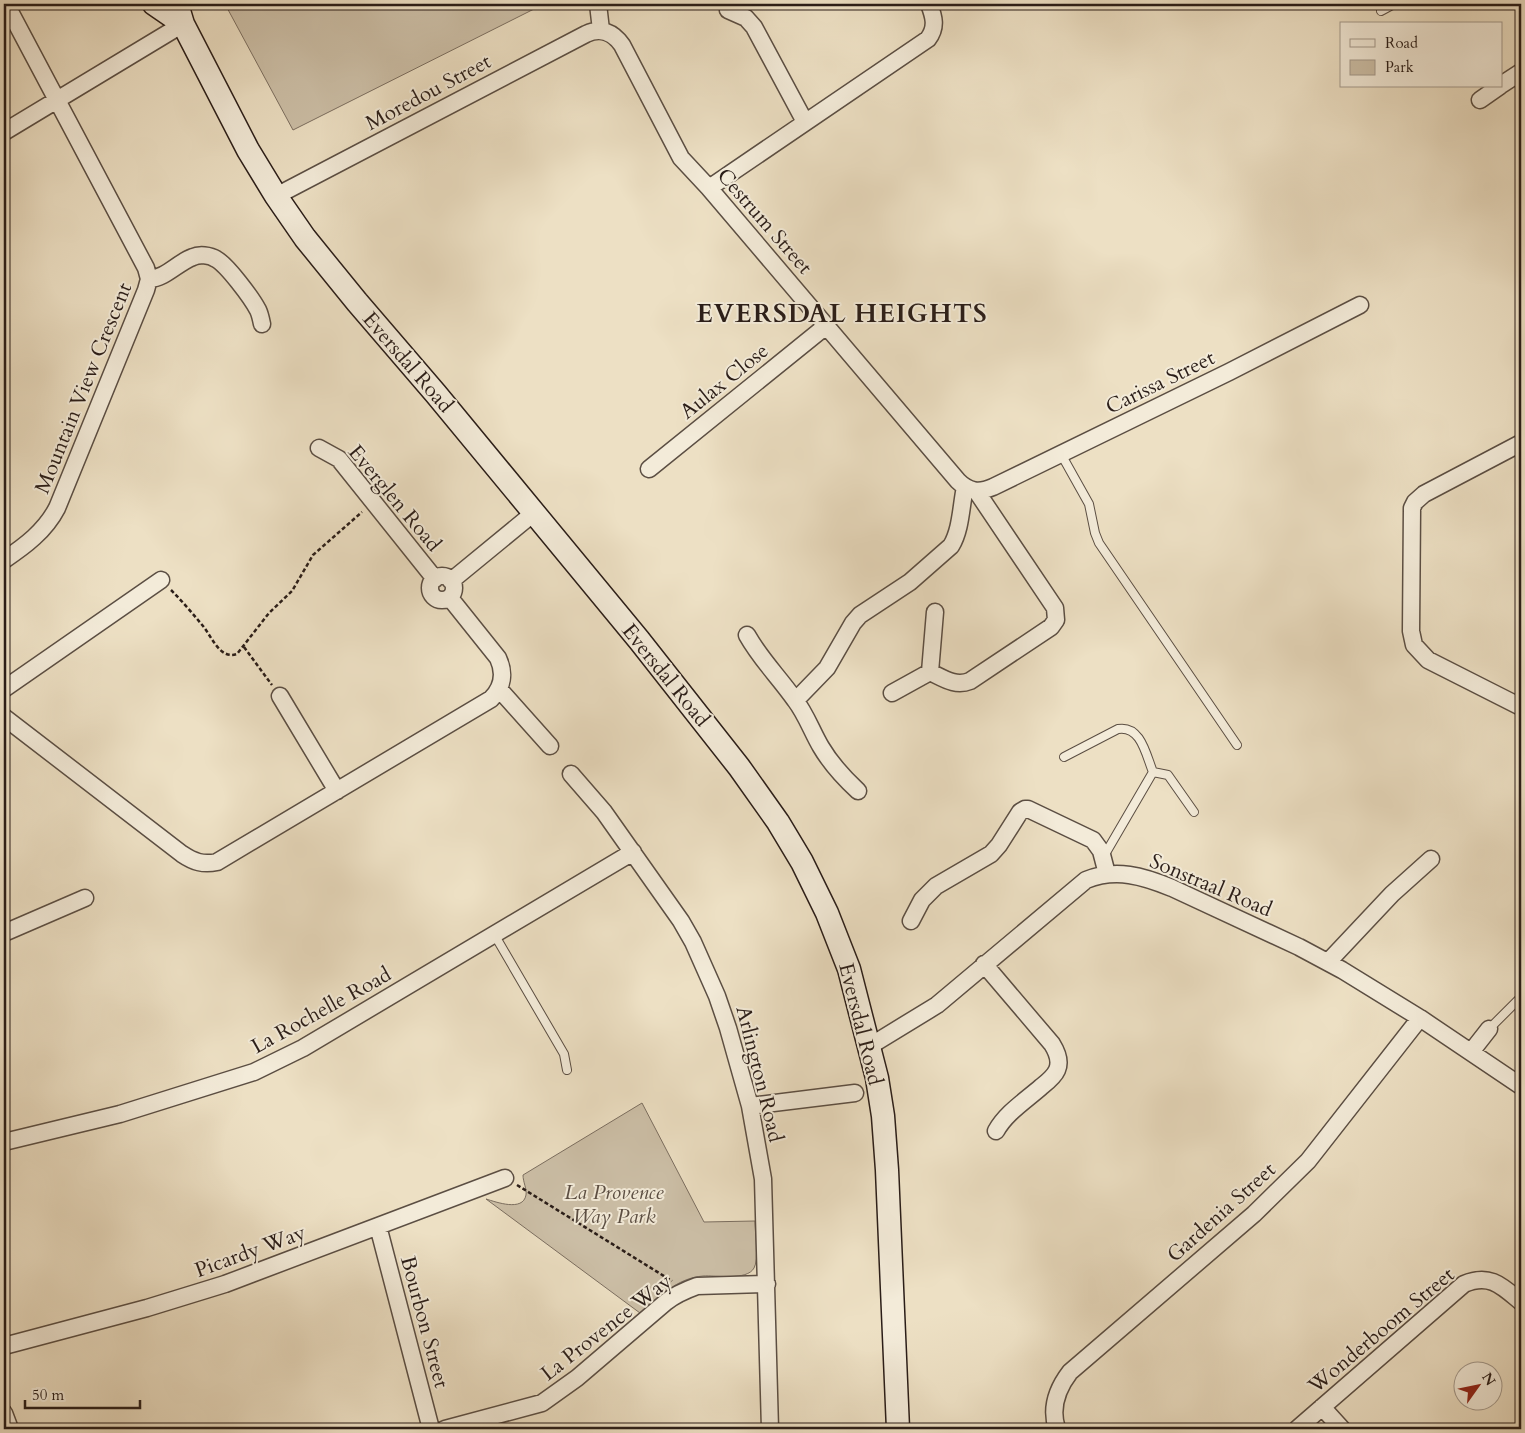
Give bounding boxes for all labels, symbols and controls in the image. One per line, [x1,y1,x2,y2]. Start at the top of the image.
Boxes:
legend [1340,22,1502,88]
text: Road [1385,33,1418,53]
street label: Moredou Street [360,47,497,138]
text: Park [1385,57,1414,77]
street label: Cestrum Street [710,162,819,281]
street label: Mountain View Crescent [28,278,139,498]
district label: EVERSDAL HEIGHTS [696,296,988,331]
street label: Eversdal Road [356,306,460,419]
street label: Aulax Close [674,337,775,426]
street label: Carissa Street [1101,343,1220,421]
street label: Everglen Road [341,439,448,558]
street label: Eversdal Road [615,618,716,733]
street label: Sonstraal Road [1145,847,1276,924]
street label: La Rochelle Road [246,960,396,1061]
street label: Eversdal Road [831,960,890,1088]
street label: Arlington Road [729,1003,790,1145]
street label: Gardenia Street [1161,1155,1282,1269]
park label: La Provence Way Park [564,1178,665,1231]
street label: Picardy Way [191,1218,310,1285]
street label: Bourbon Street [393,1253,456,1392]
street label: Wonderboom Street [1301,1260,1461,1401]
street label: La Provence Way [535,1267,678,1388]
north arrow [1452,1360,1502,1410]
text: N [1477,1369,1500,1389]
scale bar [25,1378,140,1410]
text: 50 m [32,1385,64,1405]

